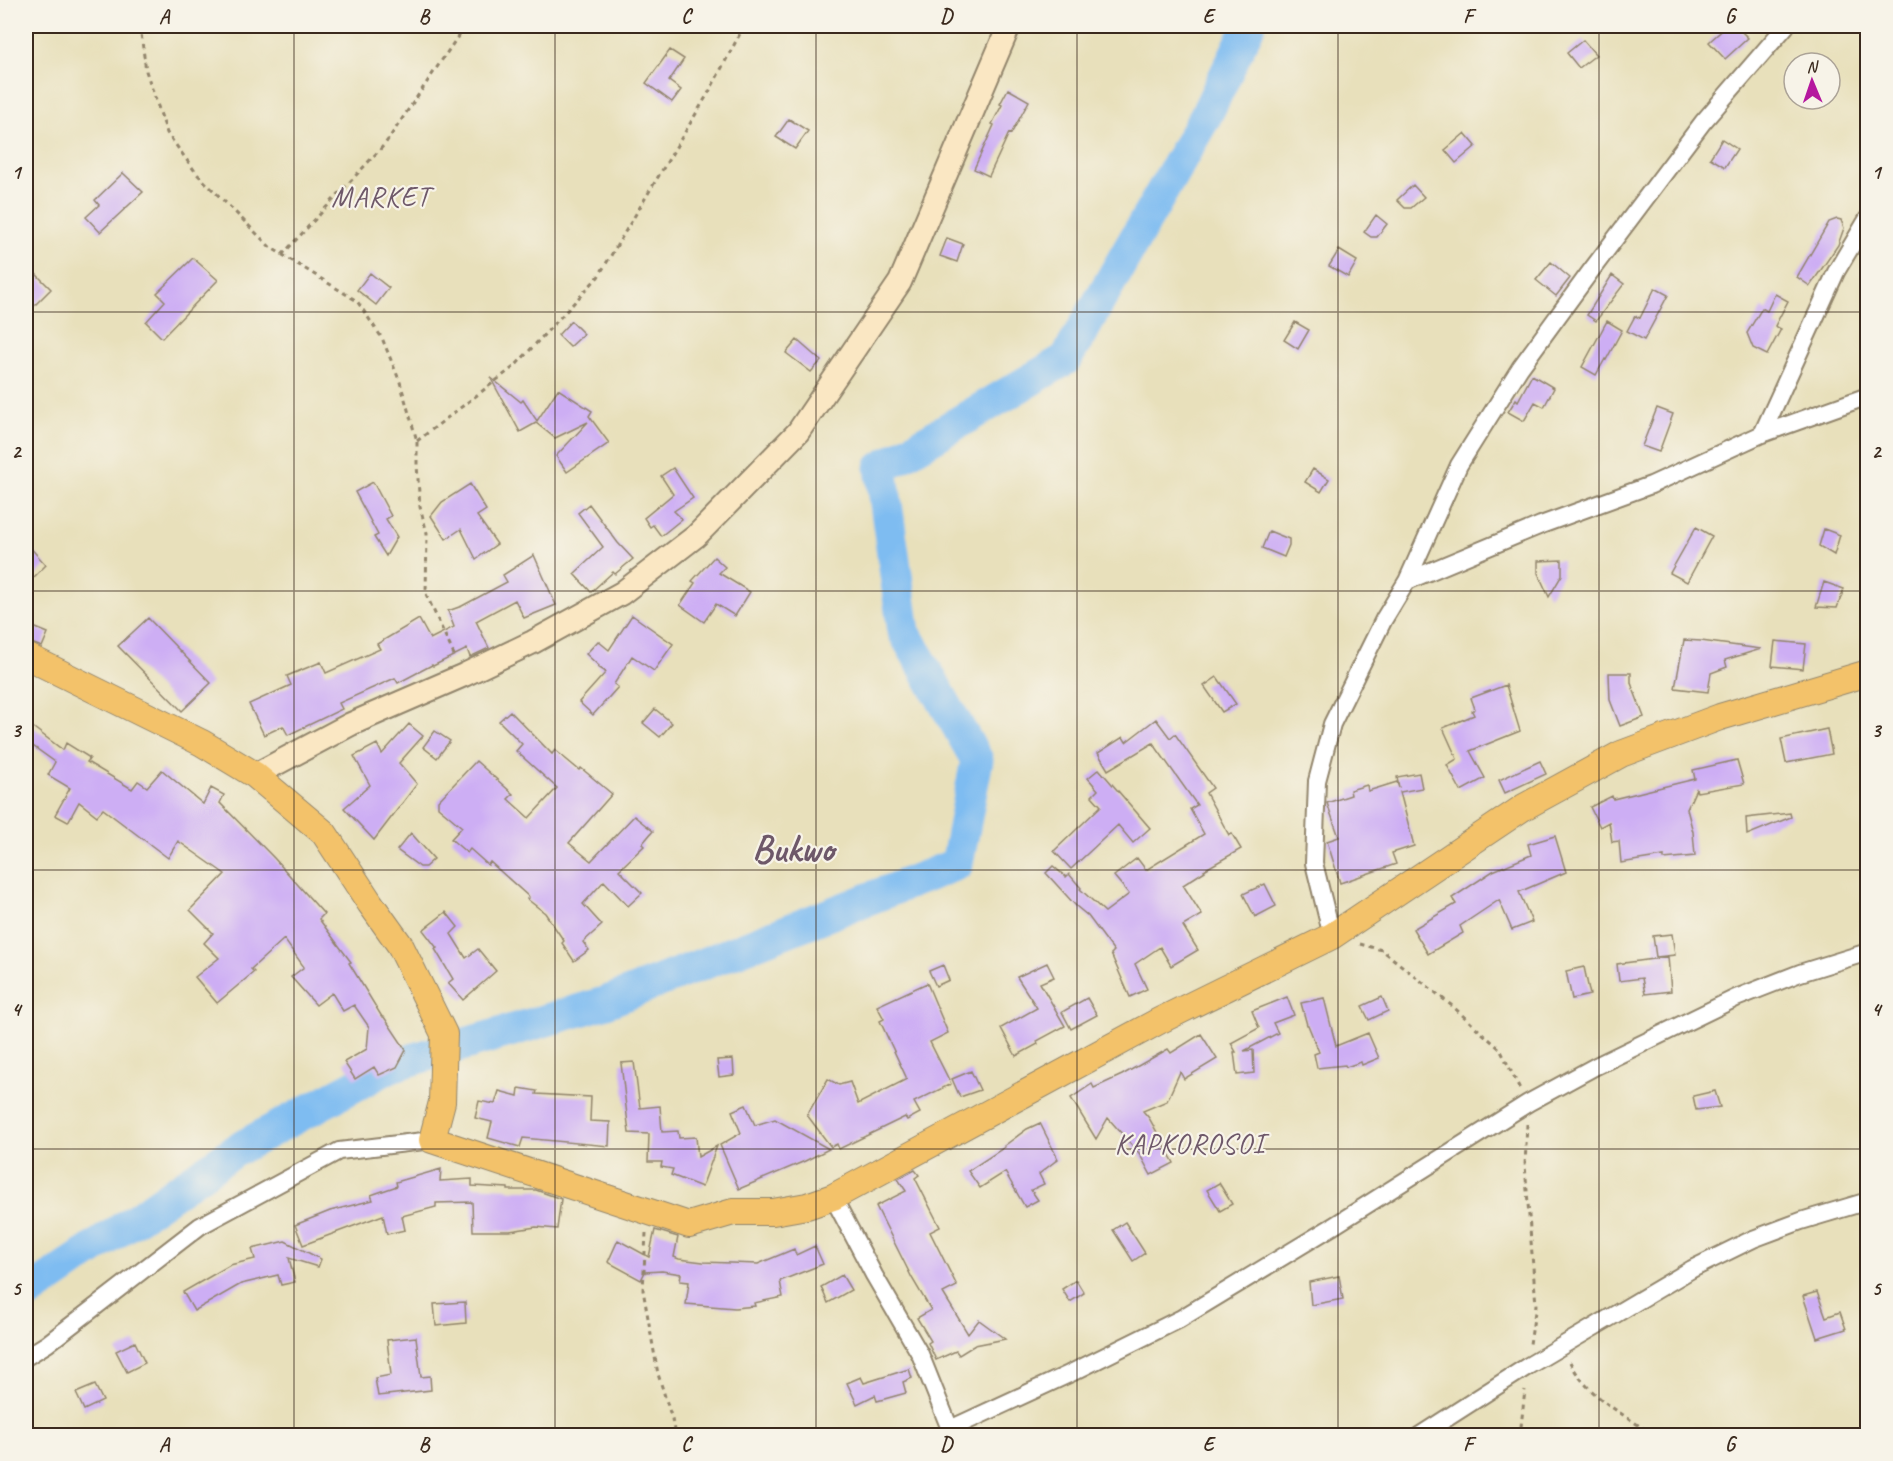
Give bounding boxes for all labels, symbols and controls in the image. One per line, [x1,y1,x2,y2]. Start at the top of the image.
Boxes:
text: A [159,4,171,29]
text: B [419,4,431,29]
text: C [681,4,693,29]
text: D [940,4,954,29]
text: E [1203,4,1217,29]
text: F [1463,4,1477,29]
text: G [1725,4,1738,29]
north arrow [1782,51,1842,111]
text: N [1806,57,1820,77]
text: 1 [12,160,23,185]
text: 1 [1872,160,1883,185]
district label: MARKET [331,179,435,214]
text: 2 [12,439,23,464]
text: 2 [1872,439,1883,464]
text: 3 [12,718,23,743]
text: 3 [1872,718,1883,743]
district label: Bukwo [752,825,837,872]
text: 4 [12,997,24,1022]
text: 4 [1872,997,1884,1022]
district label: KAPKOROSOI [1115,1126,1270,1161]
text: 5 [12,1276,23,1301]
text: 5 [1872,1276,1883,1301]
text: A [159,1432,171,1457]
text: B [419,1432,431,1457]
text: C [681,1432,693,1457]
text: D [940,1432,954,1457]
text: E [1203,1432,1217,1457]
text: F [1463,1432,1477,1457]
text: G [1725,1432,1738,1457]

